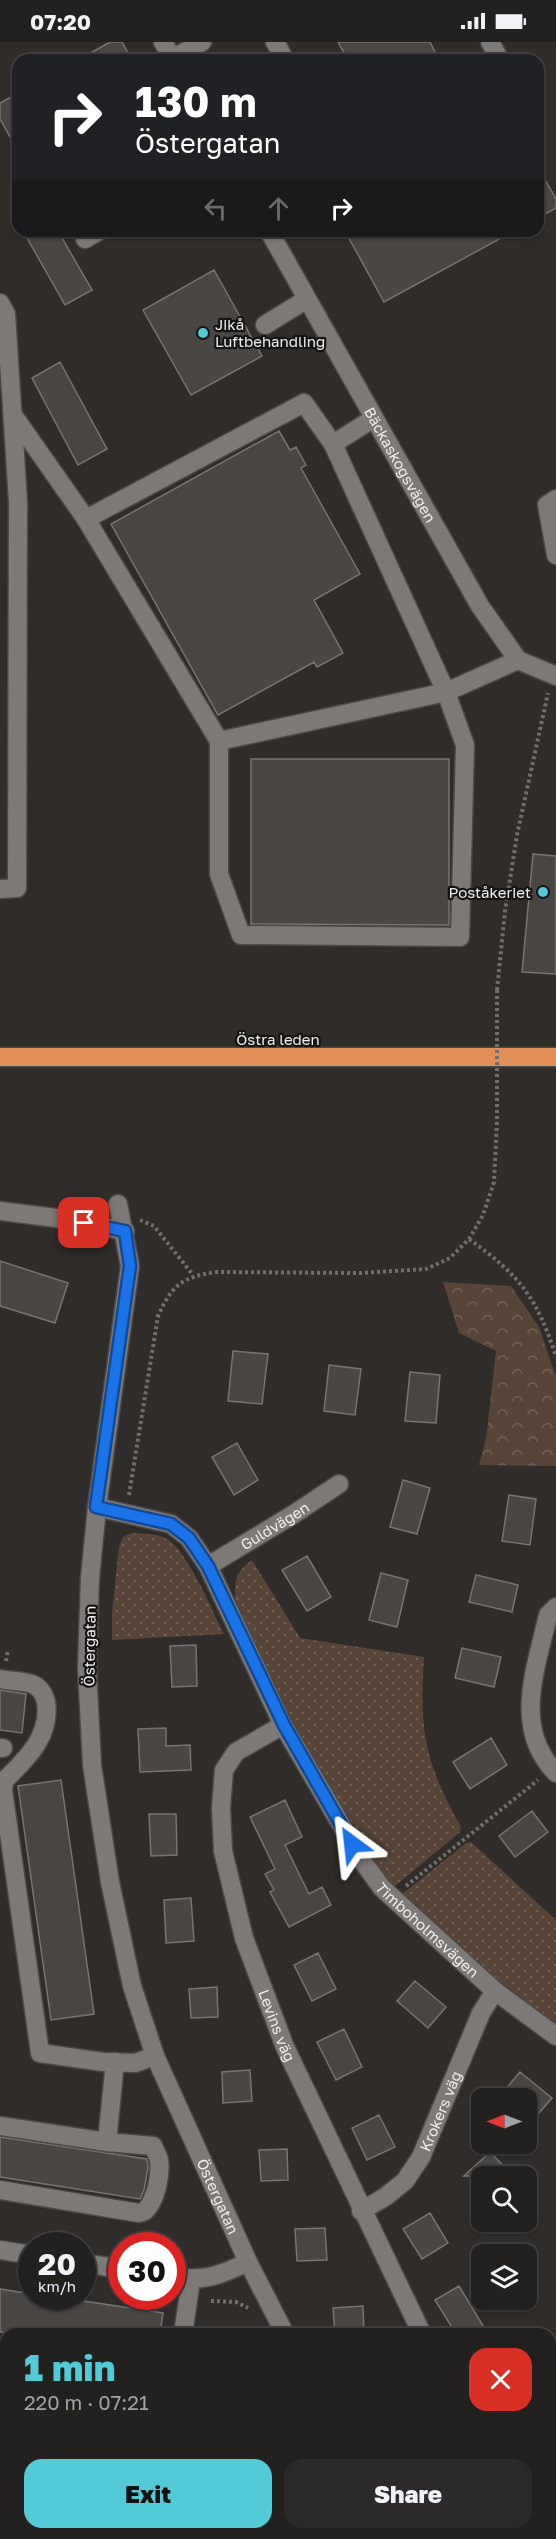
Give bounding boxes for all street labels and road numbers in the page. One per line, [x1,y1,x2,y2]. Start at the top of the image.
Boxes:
street label: Bäckaskogsvägen [361,404,440,525]
street label: Östra leden [236,1030,320,1048]
street label: Guldvägen [237,1498,312,1553]
street label: Östergatan [79,1605,99,1687]
street label: Timboholmsvägen [372,1879,483,1981]
street label: Levins väg [255,1987,300,2064]
street label: Krokers väg [415,2068,465,2154]
street label: Östergatan [193,2156,243,2237]

